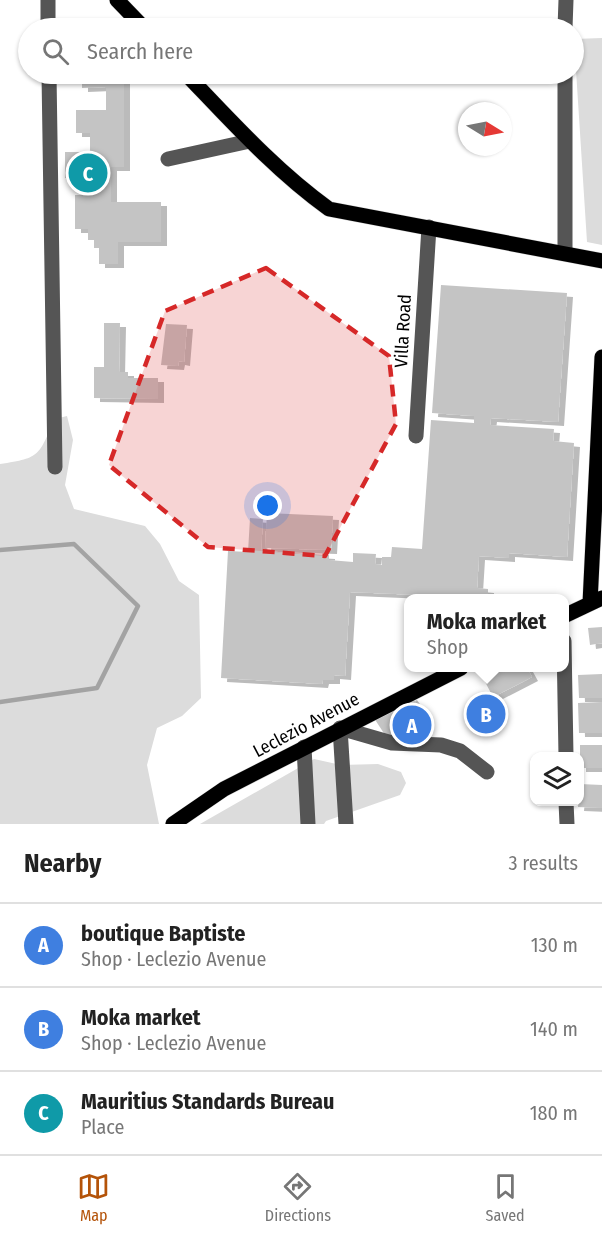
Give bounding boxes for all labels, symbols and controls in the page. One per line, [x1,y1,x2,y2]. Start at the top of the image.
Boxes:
search box [18,18,584,84]
icon: search [39,35,72,68]
text: Search here [87,38,193,65]
north arrow [458,102,512,156]
pin: C [68,150,107,195]
street label: Villa Road [390,294,416,368]
your location [253,491,282,520]
popup [404,594,569,672]
text: Moka market [427,608,546,635]
text: Shop [427,635,468,659]
street label: Leclezio Avenue [249,688,363,762]
pin: B [466,692,506,736]
pin: A [392,702,432,748]
map controls [530,752,584,806]
button: layers [530,752,584,806]
text: Nearby [24,848,101,879]
text: 3 results [509,851,578,875]
text: boutique Baptiste [81,920,245,947]
text: A [38,933,49,957]
text: 130 m [531,933,578,957]
text: Shop · Leclezio Avenue [81,947,266,971]
text: Moka market [81,1004,201,1031]
text: B [38,1017,49,1041]
text: 140 m [530,1017,578,1041]
text: Shop · Leclezio Avenue [81,1031,266,1055]
text: Mauritius Standards Bureau [81,1088,334,1115]
text: C [38,1101,49,1125]
text: 180 m [530,1101,578,1125]
text: Place [81,1115,124,1139]
tab: Map [77,1170,110,1225]
tab: Directions [265,1170,331,1225]
tab: Saved [486,1170,525,1225]

